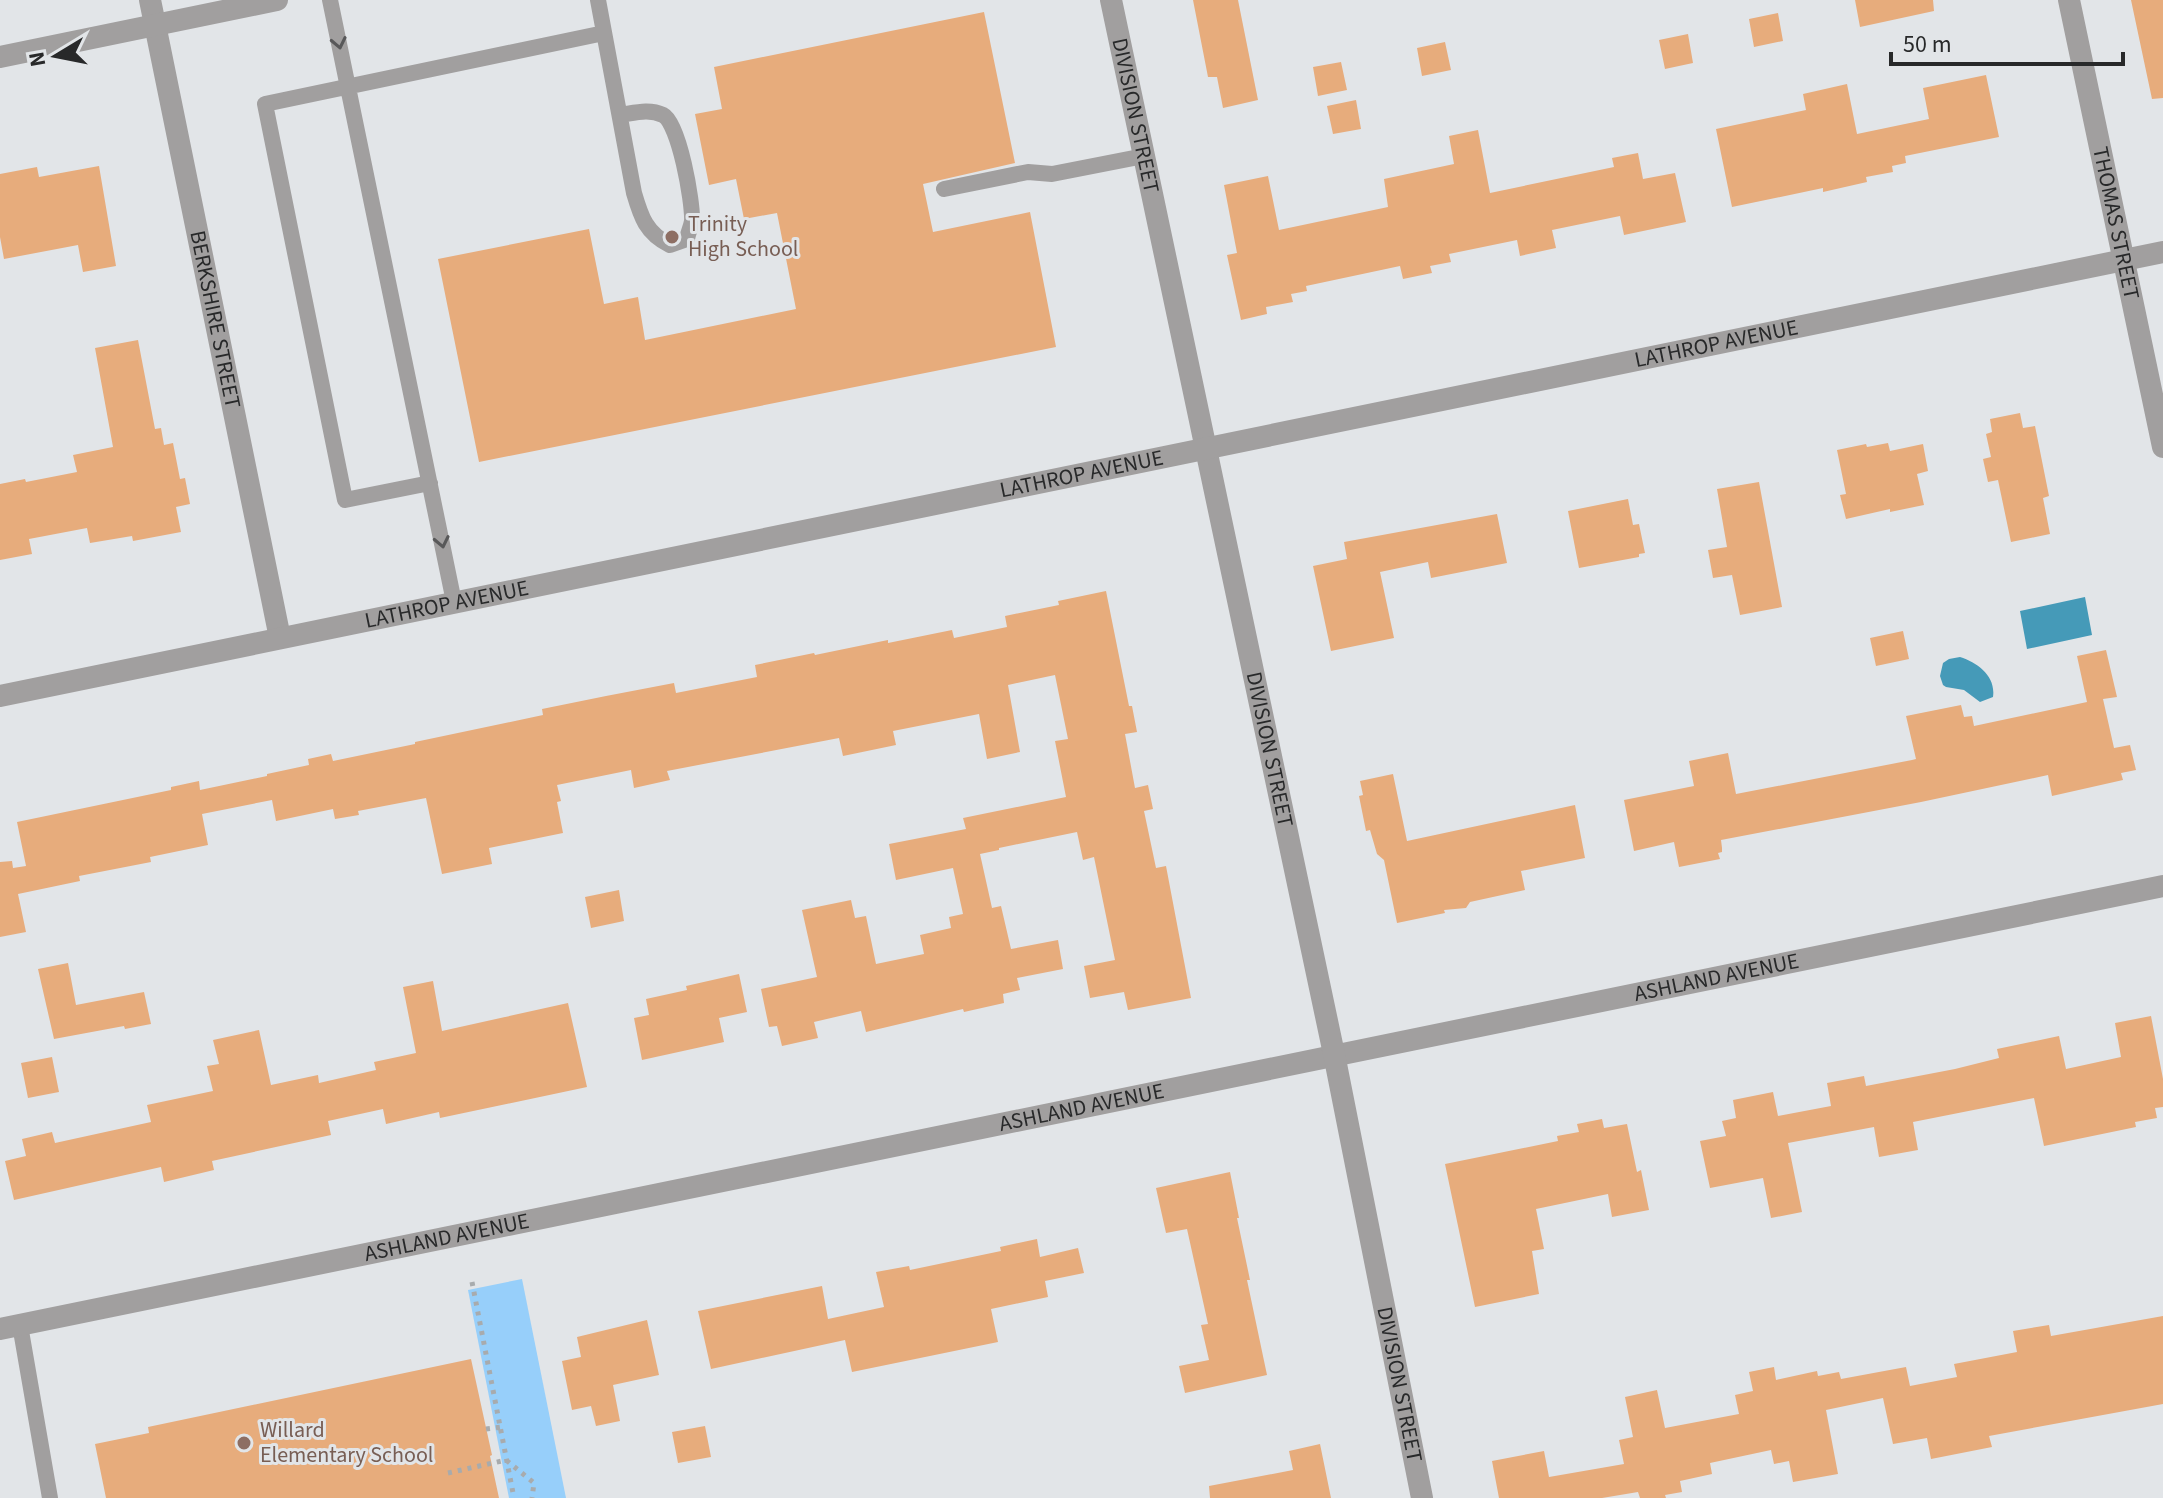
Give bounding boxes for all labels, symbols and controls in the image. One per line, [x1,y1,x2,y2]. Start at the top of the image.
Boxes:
north arrow [16,16,96,96]
scale bar [1891,16,2123,66]
text: 50 m [1903,27,1952,62]
street label: DIVISION STREET [1103,35,1167,196]
one-way arrow [330,36,347,50]
text: N [20,49,54,69]
street label: THOMAS STREET [2084,144,2148,303]
place label: Trinity High School [688,208,798,265]
street label: BERKSHIRE STREET [181,228,249,411]
marker: Trinity High School [663,228,681,246]
street label: LATHROP AVENUE [1632,311,1801,376]
street label: LATHROP AVENUE [997,442,1166,506]
one-way arrow [433,535,450,549]
street label: LATHROP AVENUE [362,572,531,637]
street label: DIVISION STREET [1238,669,1302,830]
street label: ASHLAND AVENUE [1631,945,1802,1010]
street label: ASHLAND AVENUE [996,1075,1167,1140]
street label: ASHLAND AVENUE [361,1205,532,1270]
street label: DIVISION STREET [1368,1304,1431,1465]
place label: Willard Elementary School [260,1414,433,1471]
marker: Willard Elementary School [235,1434,253,1452]

